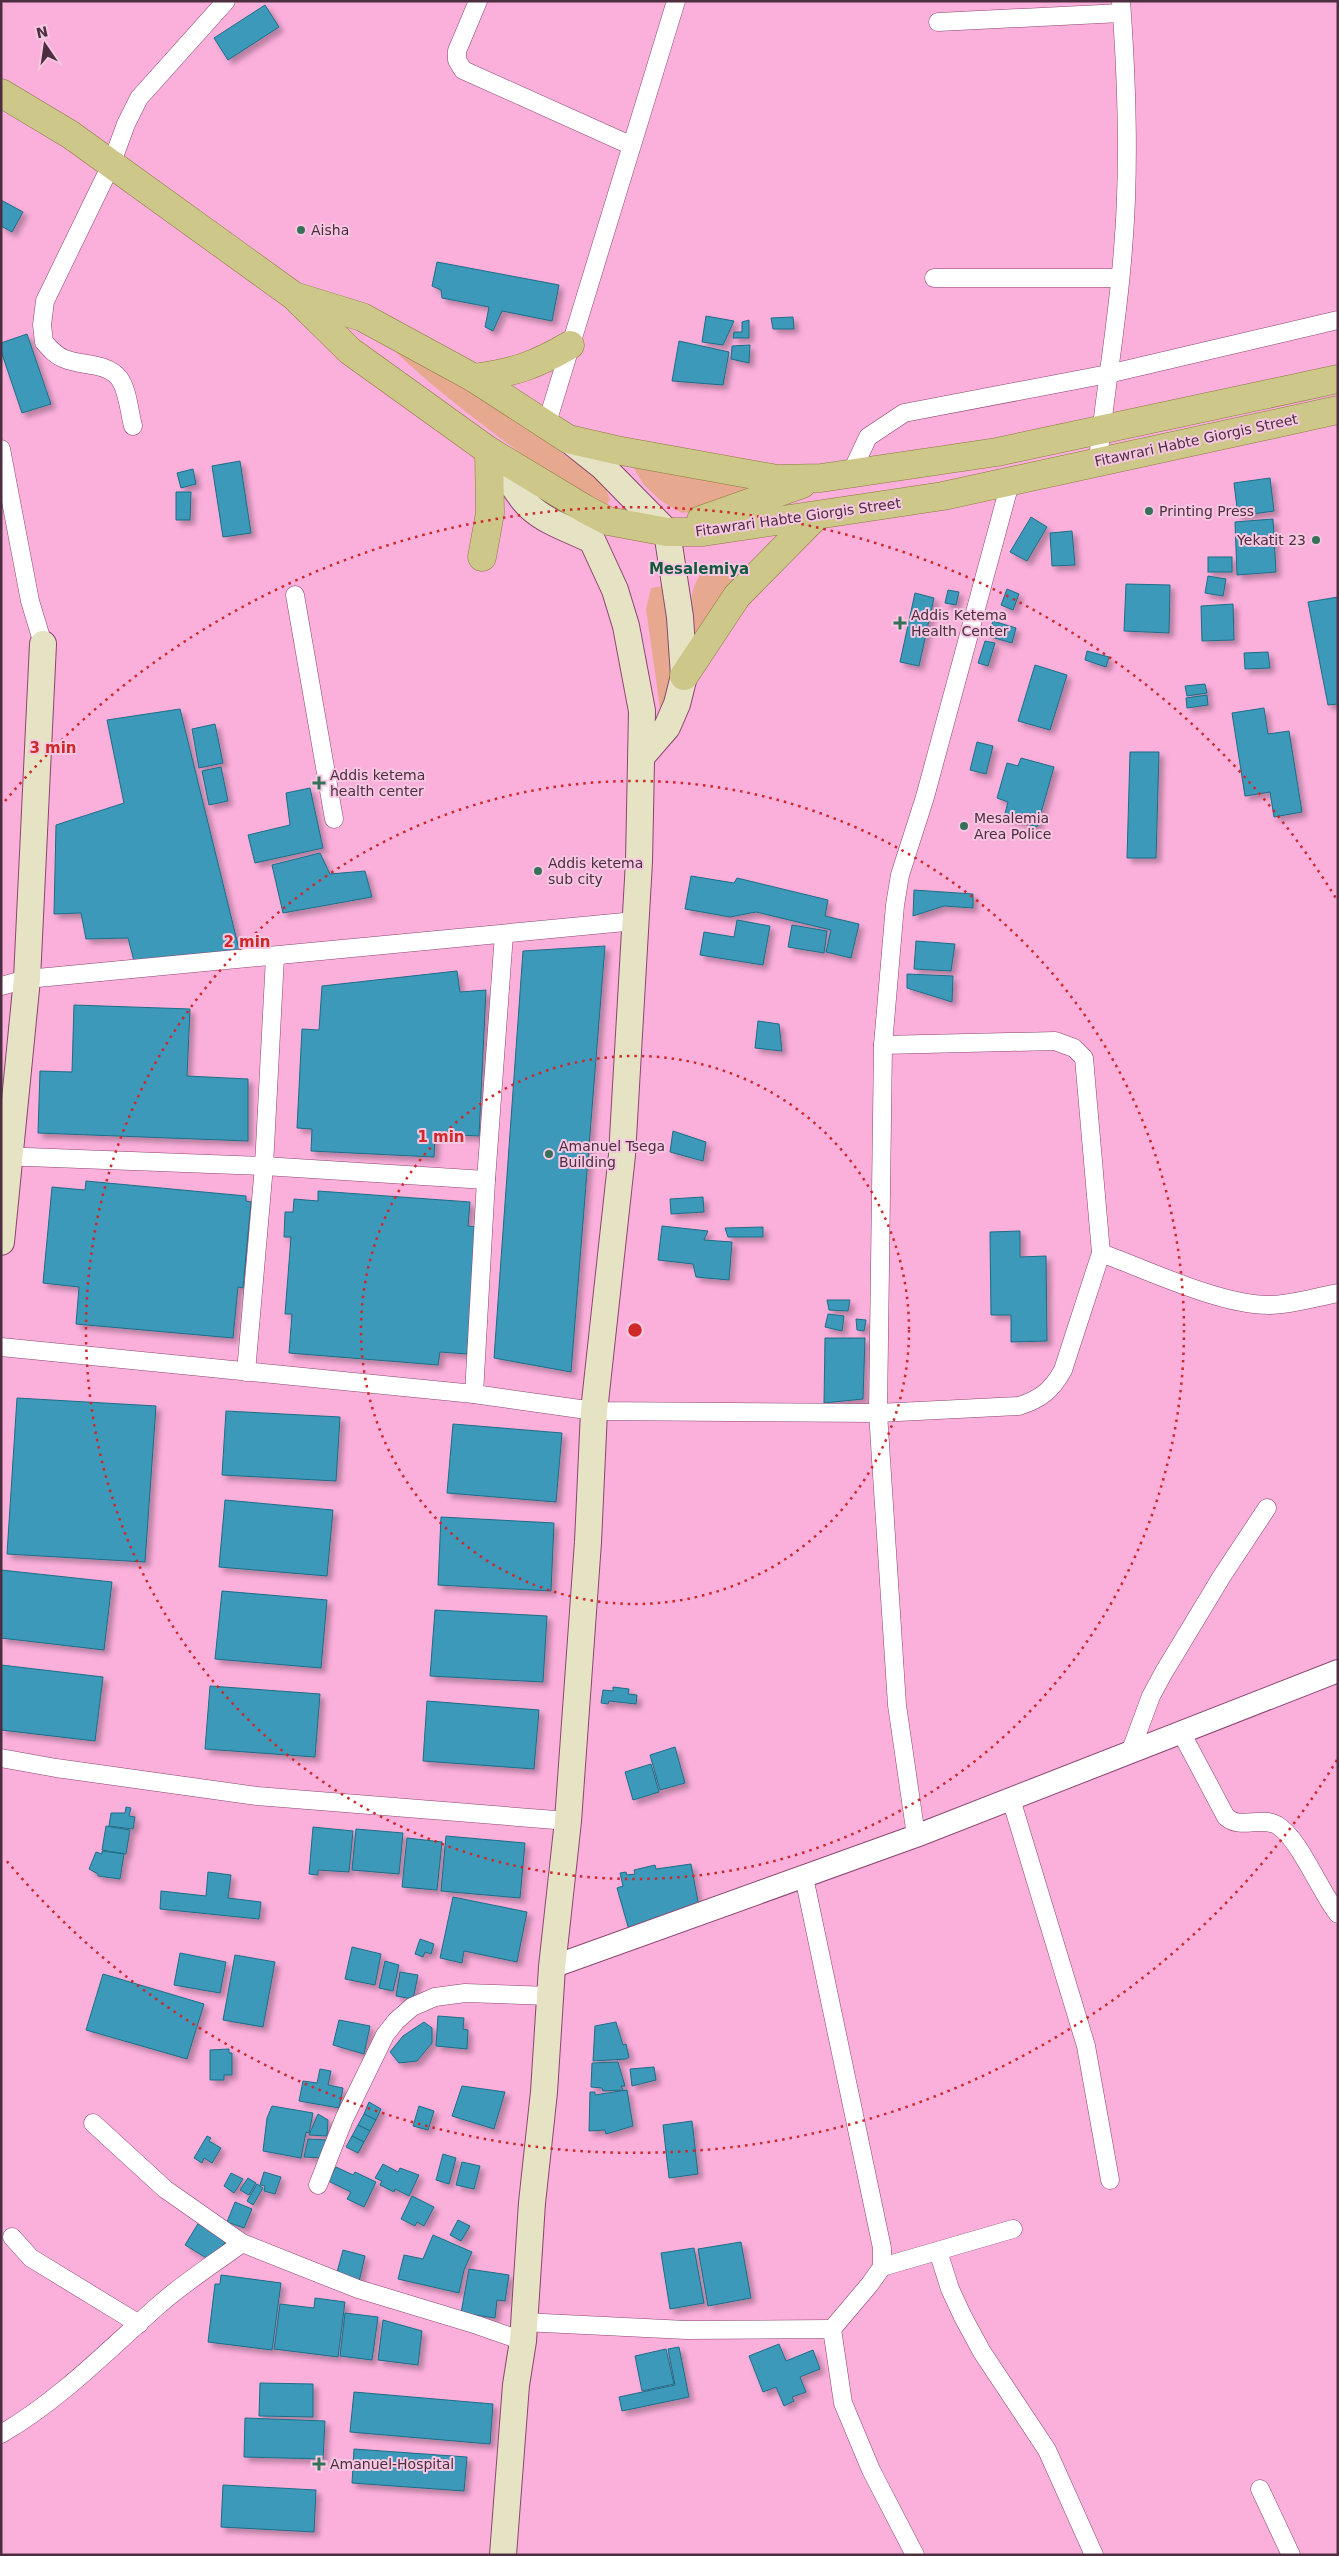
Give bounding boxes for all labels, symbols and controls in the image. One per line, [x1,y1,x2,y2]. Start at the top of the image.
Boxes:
north arrow [20,20,70,70]
text: N [35,23,50,41]
place label: Aisha [311,222,349,238]
marker: Aisha [295,224,307,236]
street label: Fitawrari Habte Giorgis Street [1093,411,1300,469]
street label: Fitawrari Habte Giorgis Street [694,495,902,539]
place label: Printing Press [1159,503,1254,519]
marker: Printing Press [1143,505,1155,517]
place label: Yekatit 23 [1236,532,1306,548]
marker: Yekatit 23 [1310,534,1322,546]
district label: Mesalemiya [649,560,749,578]
place label: Addis Ketema Health Center [911,607,1009,639]
marker: Addis Ketema Health Center [893,616,907,630]
text: 3 min [29,739,77,757]
place label: Addis ketema health center [330,767,425,799]
marker: Addis ketema health center [312,776,326,790]
place label: Mesalemia Area Police [974,810,1051,842]
marker: Mesalemia Area Police [958,820,970,832]
place label: Addis ketema sub city [548,855,643,887]
marker: Addis ketema sub city [532,865,544,877]
text: 2 min [223,933,271,951]
text: 1 min [417,1128,465,1146]
place label: Amanuel Tsega Building [559,1138,665,1170]
marker: Amanuel Tsega Building [543,1148,555,1160]
centre of rings [626,1321,644,1339]
place label: Amanuel-Hospital [330,2456,454,2472]
marker: Amanuel-Hospital [312,2457,326,2471]

